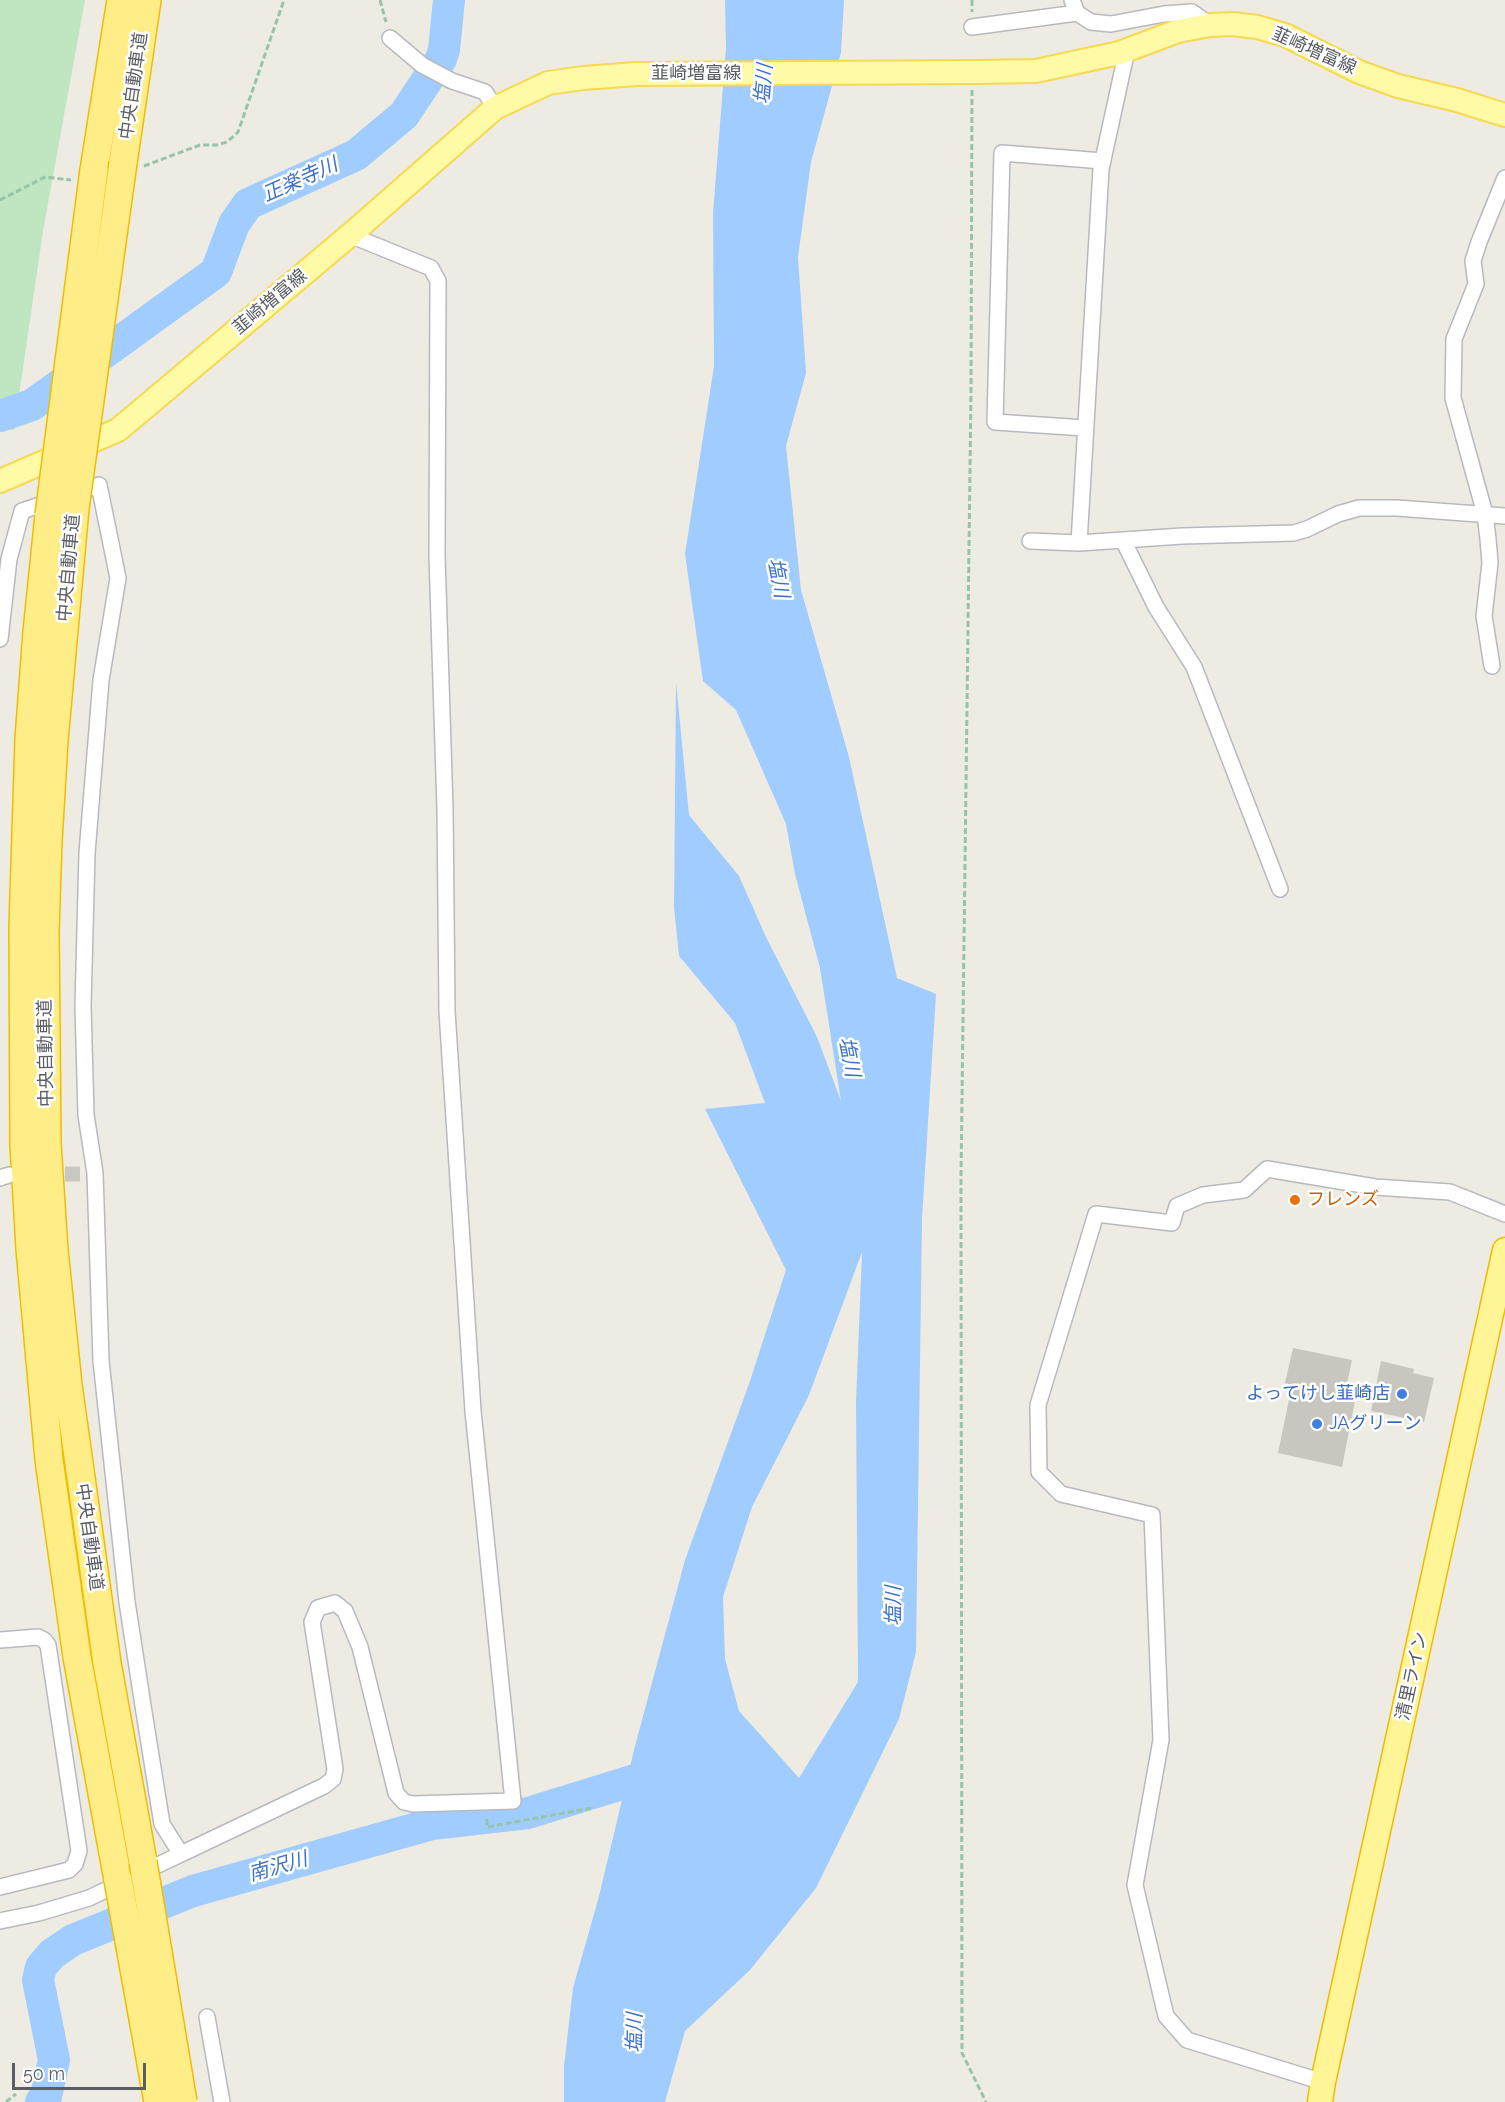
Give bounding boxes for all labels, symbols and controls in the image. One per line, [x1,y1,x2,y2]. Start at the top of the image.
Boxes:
street label: 韮崎増富線 [1268,23,1360,79]
street label: 中央自動車道 [116,31,152,141]
street label: 韮崎増富線 [651,63,741,85]
water label: 塩川 [750,63,778,105]
water label: 正楽寺川 [259,153,341,207]
street label: 韮崎増富線 [229,265,311,339]
street label: 中央自動車道 [54,513,84,623]
water label: 塩川 [762,556,794,600]
street label: 中央自動車道 [34,999,58,1107]
water label: 塩川 [833,1035,865,1079]
place label: フレンズ [1307,1189,1379,1211]
marker: フレンズ [1288,1193,1302,1207]
place label: よってけし韮崎店 [1246,1383,1390,1405]
marker: よってけし韮崎店 [1395,1387,1409,1401]
place label: JAグリーン [1329,1413,1422,1435]
marker: JAグリーン [1310,1417,1324,1431]
street label: 中央自動車道 [71,1482,107,1592]
water label: 塩川 [882,1586,906,1626]
street label: 清里ライン [1392,1630,1432,1722]
water label: 南沢川 [246,1847,310,1887]
water label: 塩川 [623,2013,647,2053]
scale bar [15,2051,148,2089]
text: 50 m [23,2063,65,2084]

